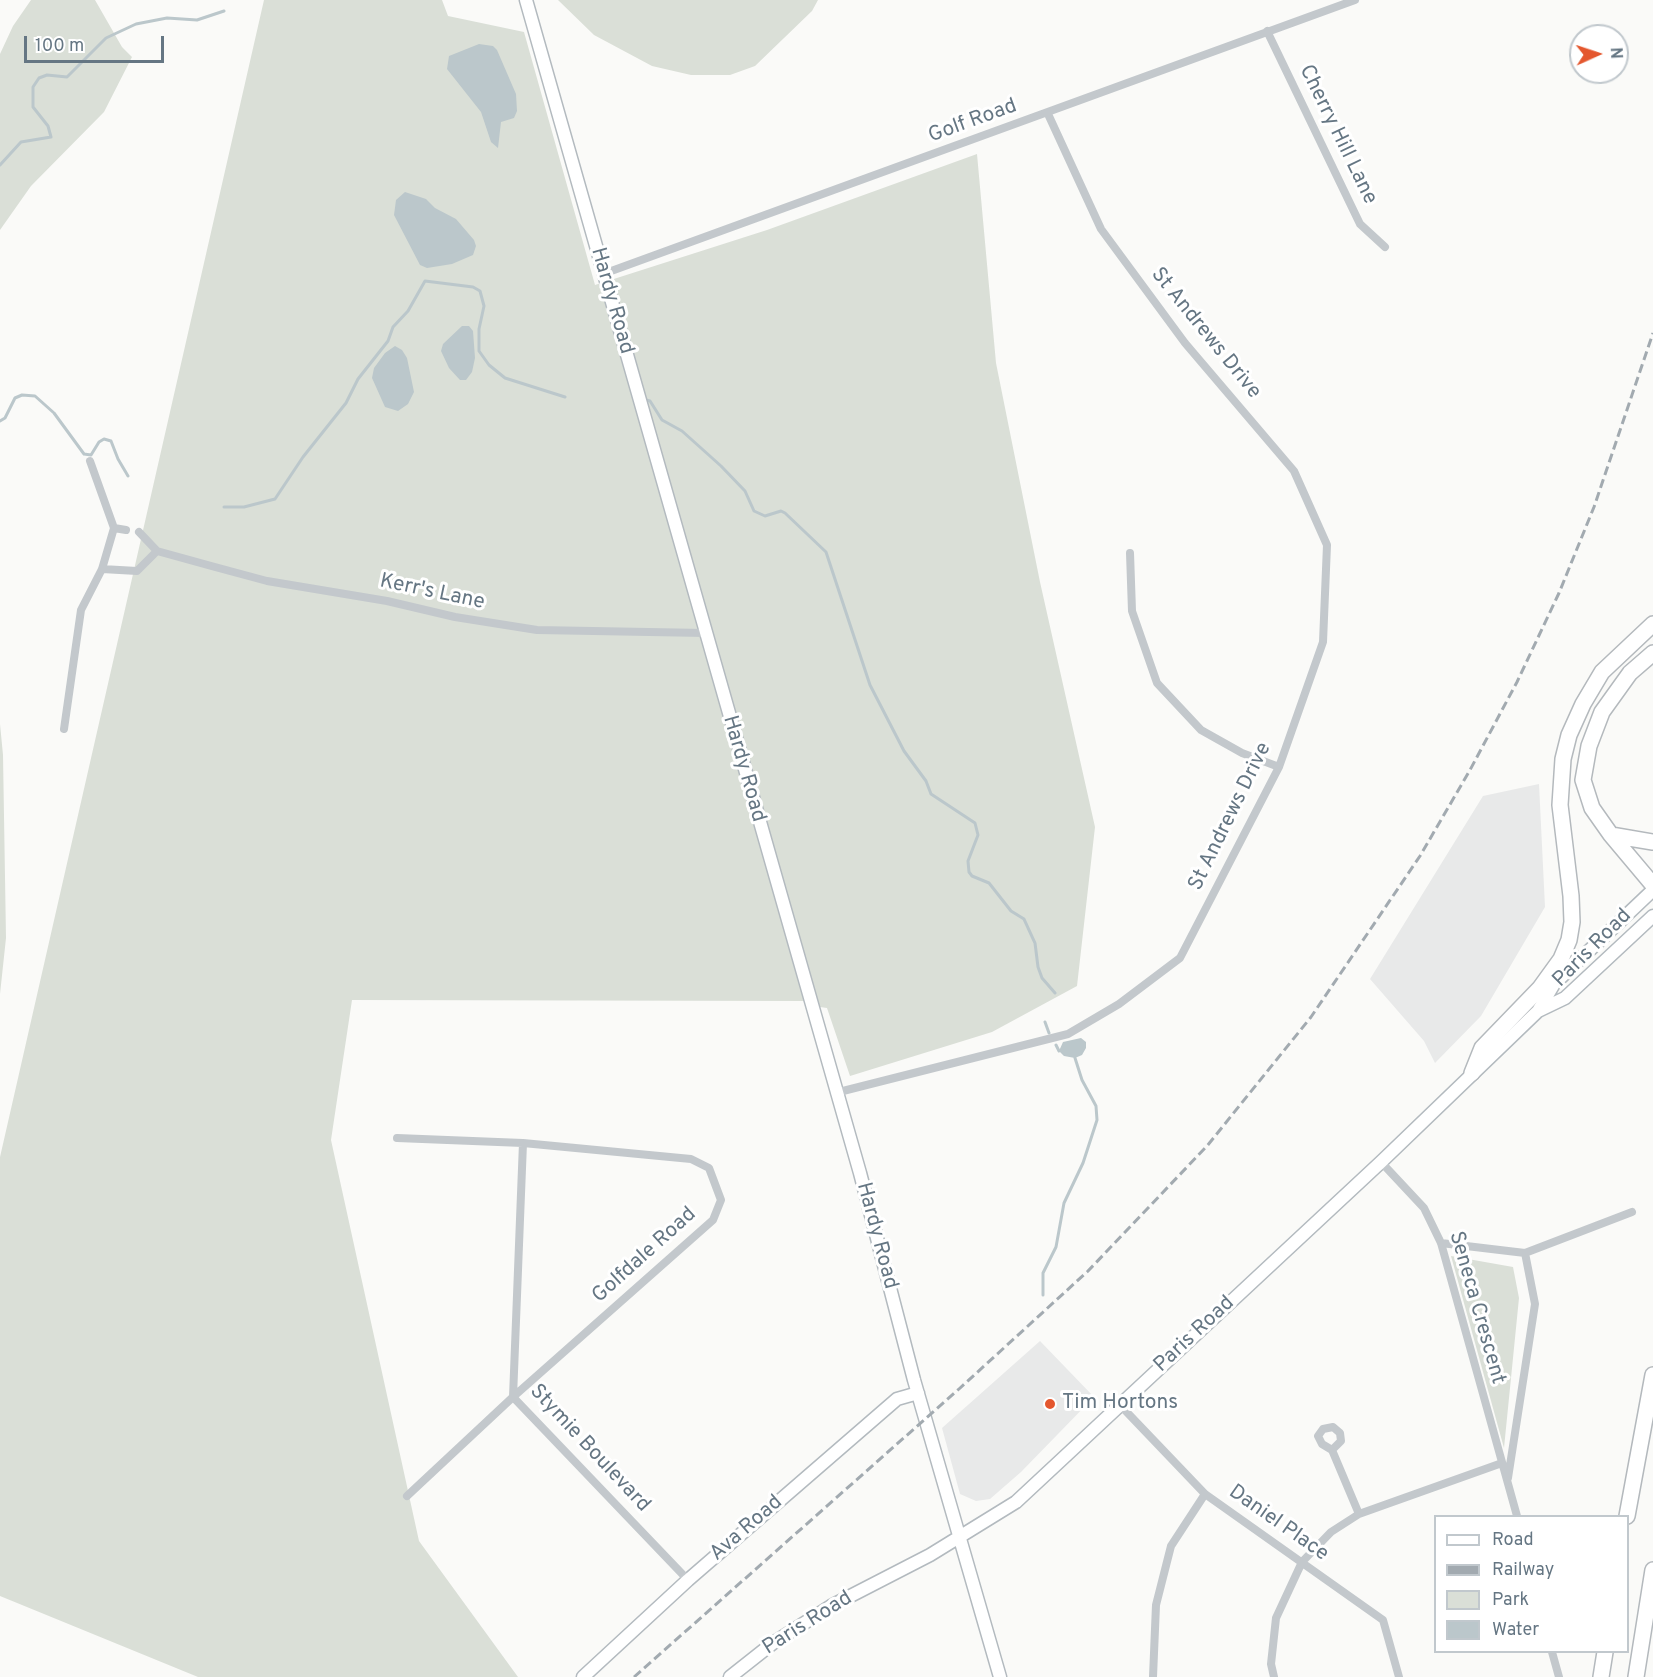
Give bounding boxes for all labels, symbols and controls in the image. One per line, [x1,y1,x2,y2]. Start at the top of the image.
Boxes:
scale bar [27,24,166,62]
north arrow [1569,24,1629,84]
text: 100 m [35,35,84,58]
text: N [1605,47,1625,59]
street label: Cherry Hill Lane [1292,61,1382,209]
street label: Golf Road [925,94,1021,150]
street label: Hardy Road [584,245,638,357]
street label: St Andrews Drive [1144,263,1266,405]
street label: Kerr's Lane [377,570,487,616]
street label: Hardy Road [716,713,770,825]
street label: St Andrews Drive [1184,739,1278,895]
street label: Paris Road [1548,904,1638,994]
street label: Hardy Road [850,1180,902,1292]
street label: Golfdale Road [588,1203,702,1309]
street label: Seneca Crescent [1442,1229,1510,1387]
street label: Paris Road [1150,1291,1240,1379]
street label: Stymie Boulevard [523,1380,655,1518]
place label: Tim Hortons [1062,1391,1178,1417]
marker: Tim Hortons [1043,1397,1057,1411]
street label: Daniel Place [1223,1480,1333,1568]
street label: Ava Road [705,1491,789,1567]
legend [1434,1515,1629,1653]
text: Road [1492,1529,1534,1552]
text: Railway [1492,1559,1554,1582]
street label: Paris Road [759,1587,857,1661]
text: Park [1492,1589,1529,1612]
text: Water [1492,1619,1539,1642]

